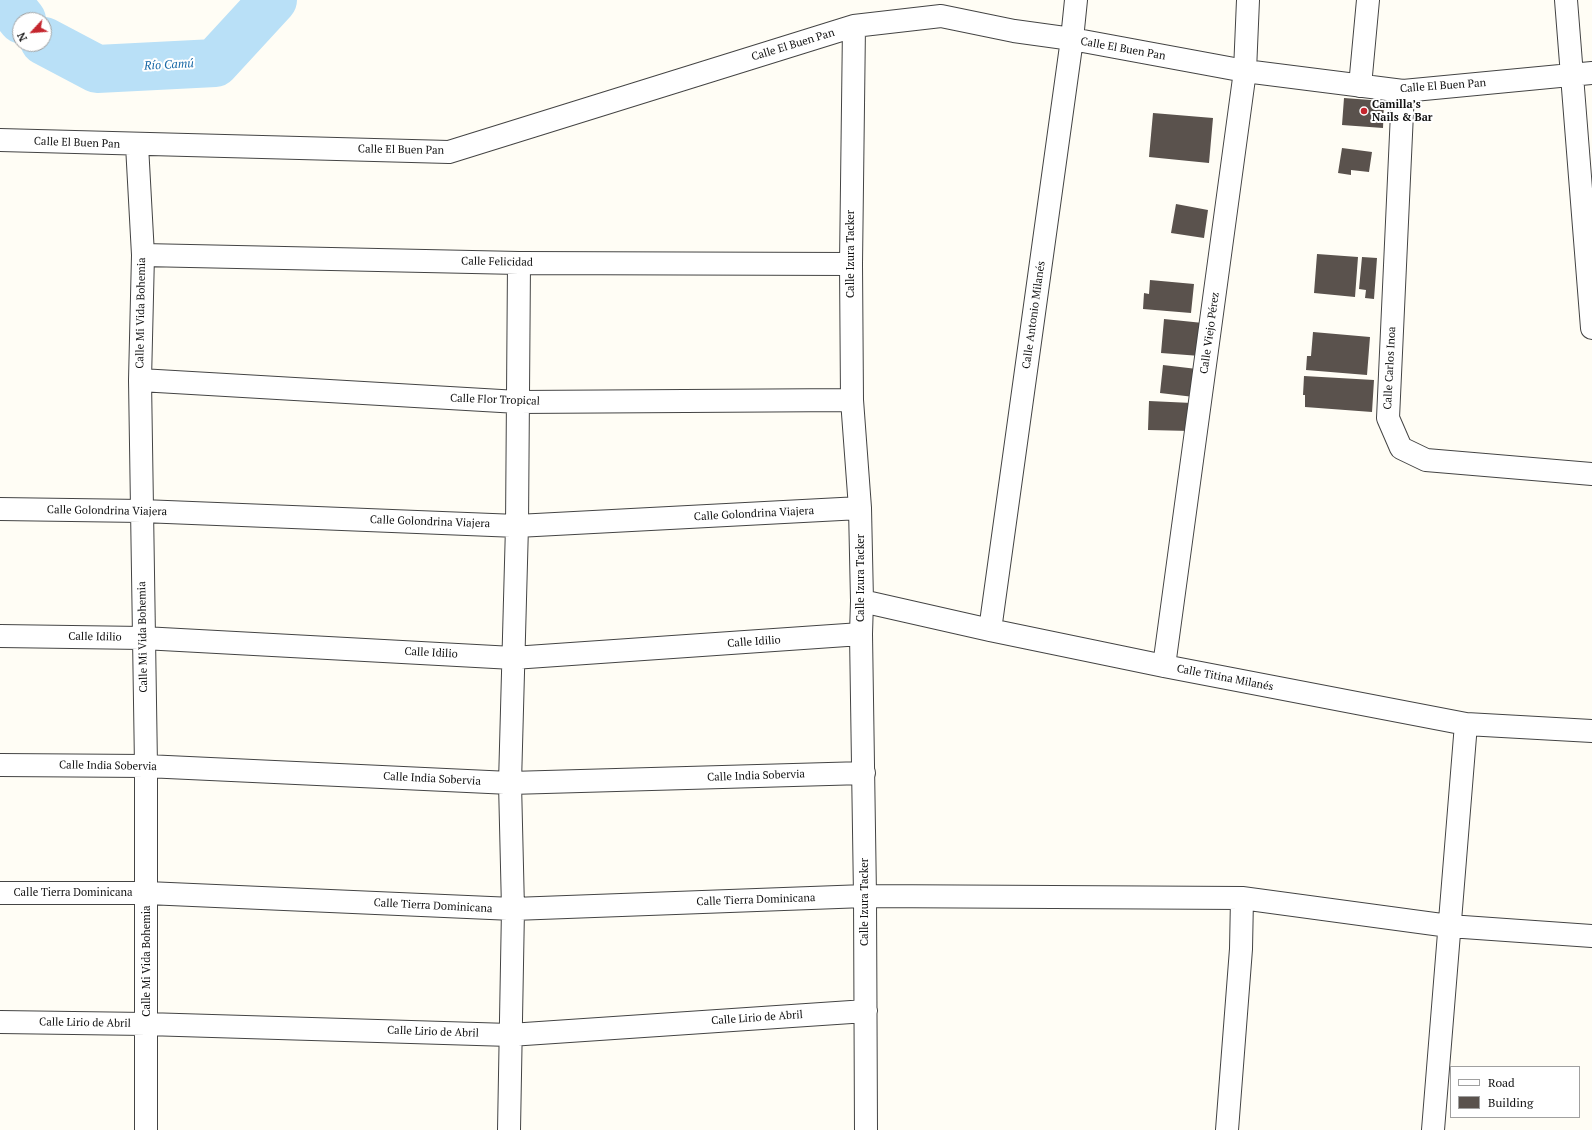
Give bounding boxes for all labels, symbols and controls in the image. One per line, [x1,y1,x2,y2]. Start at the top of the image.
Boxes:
north arrow [12,12,52,52]
street label: Calle El Buen Pan [750,26,836,64]
text: N [14,30,30,44]
street label: Calle El Buen Pan [1079,35,1167,63]
water label: Río Camú [144,57,194,73]
street label: Calle El Buen Pan [1399,76,1487,96]
place label: Camilla’s Nails & Bar [1372,98,1433,124]
marker: Camilla’s Nails & Bar [1359,106,1369,116]
street label: Calle El Buen Pan [34,135,120,151]
street label: Calle El Buen Pan [358,143,444,157]
street label: Calle Izura Tacker [844,210,858,298]
street label: Calle Felicidad [461,255,533,269]
street label: Calle Mi Vida Bohemia [133,257,149,369]
street label: Calle Antonio Milanés [1020,260,1048,370]
street label: Calle Viejo Pérez [1198,291,1222,375]
street label: Calle Carlos Inoa [1381,326,1399,410]
street label: Calle Flor Tropical [450,392,540,408]
street label: Calle Golondrina Viajera [47,503,167,519]
street label: Calle Golondrina Viajera [694,504,814,524]
street label: Calle Golondrina Viajera [370,513,490,531]
street label: Calle Izura Tacker [854,534,868,622]
street label: Calle Mi Vida Bohemia [135,581,151,693]
street label: Calle Idilio [68,630,122,644]
street label: Calle Idilio [727,634,781,650]
street label: Calle Idilio [404,645,458,661]
street label: Calle Titina Milanés [1176,662,1274,694]
street label: Calle India Sobervia [59,759,157,773]
street label: Calle India Sobervia [707,768,805,784]
street label: Calle India Sobervia [383,770,481,788]
street label: Calle Izura Tacker [858,858,872,946]
street label: Calle Tierra Dominicana [13,886,133,900]
street label: Calle Tierra Dominicana [696,891,816,909]
street label: Calle Tierra Dominicana [373,896,493,916]
street label: Calle Mi Vida Bohemia [140,905,154,1017]
street label: Calle Lirio de Abril [711,1008,803,1028]
street label: Calle Lirio de Abril [39,1016,131,1030]
street label: Calle Lirio de Abril [387,1024,479,1040]
legend [1450,1066,1580,1118]
text: Road [1488,1075,1515,1090]
text: Building [1488,1095,1533,1110]

